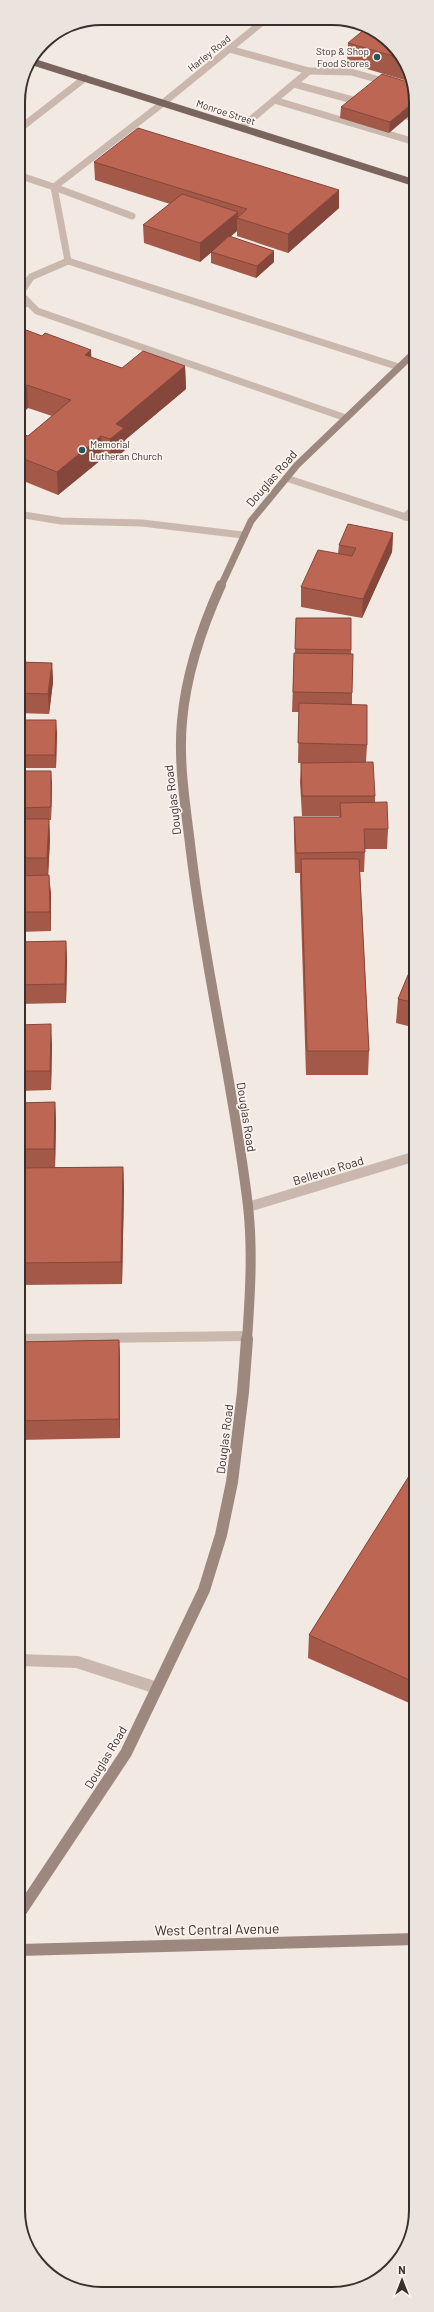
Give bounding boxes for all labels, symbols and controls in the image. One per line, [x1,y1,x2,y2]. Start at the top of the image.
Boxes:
street label: Harley Road [185,32,233,74]
place label: Stop & Shop Food Stores [316,45,369,69]
marker: Stop & Shop Food Stores [372,52,382,62]
street label: Monroe Street [195,97,258,127]
place label: Memorial Lutheran Church [90,438,162,462]
marker: Memorial Lutheran Church [77,445,87,455]
street label: Douglas Road [243,447,299,509]
street label: Douglas Road [161,764,183,836]
street label: Douglas Road [235,1081,259,1153]
street label: Bellevue Road [291,1153,365,1187]
street label: Douglas Road [213,1403,235,1475]
street label: Douglas Road [81,1723,129,1791]
street label: West Central Avenue [154,1919,280,1939]
north arrow [382,2260,422,2300]
text: N [398,2263,406,2276]

